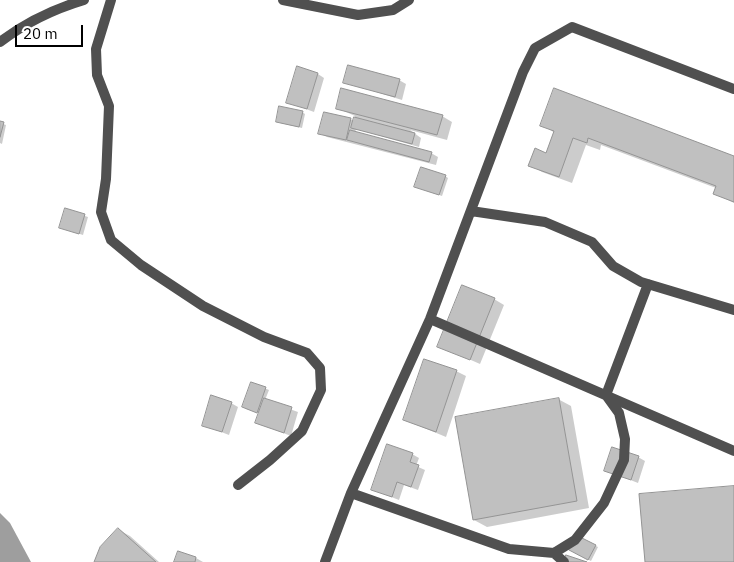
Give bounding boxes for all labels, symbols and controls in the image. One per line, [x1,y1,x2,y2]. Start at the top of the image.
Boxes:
scale bar [18,15,85,47]
text: 20 m [23,24,58,43]

